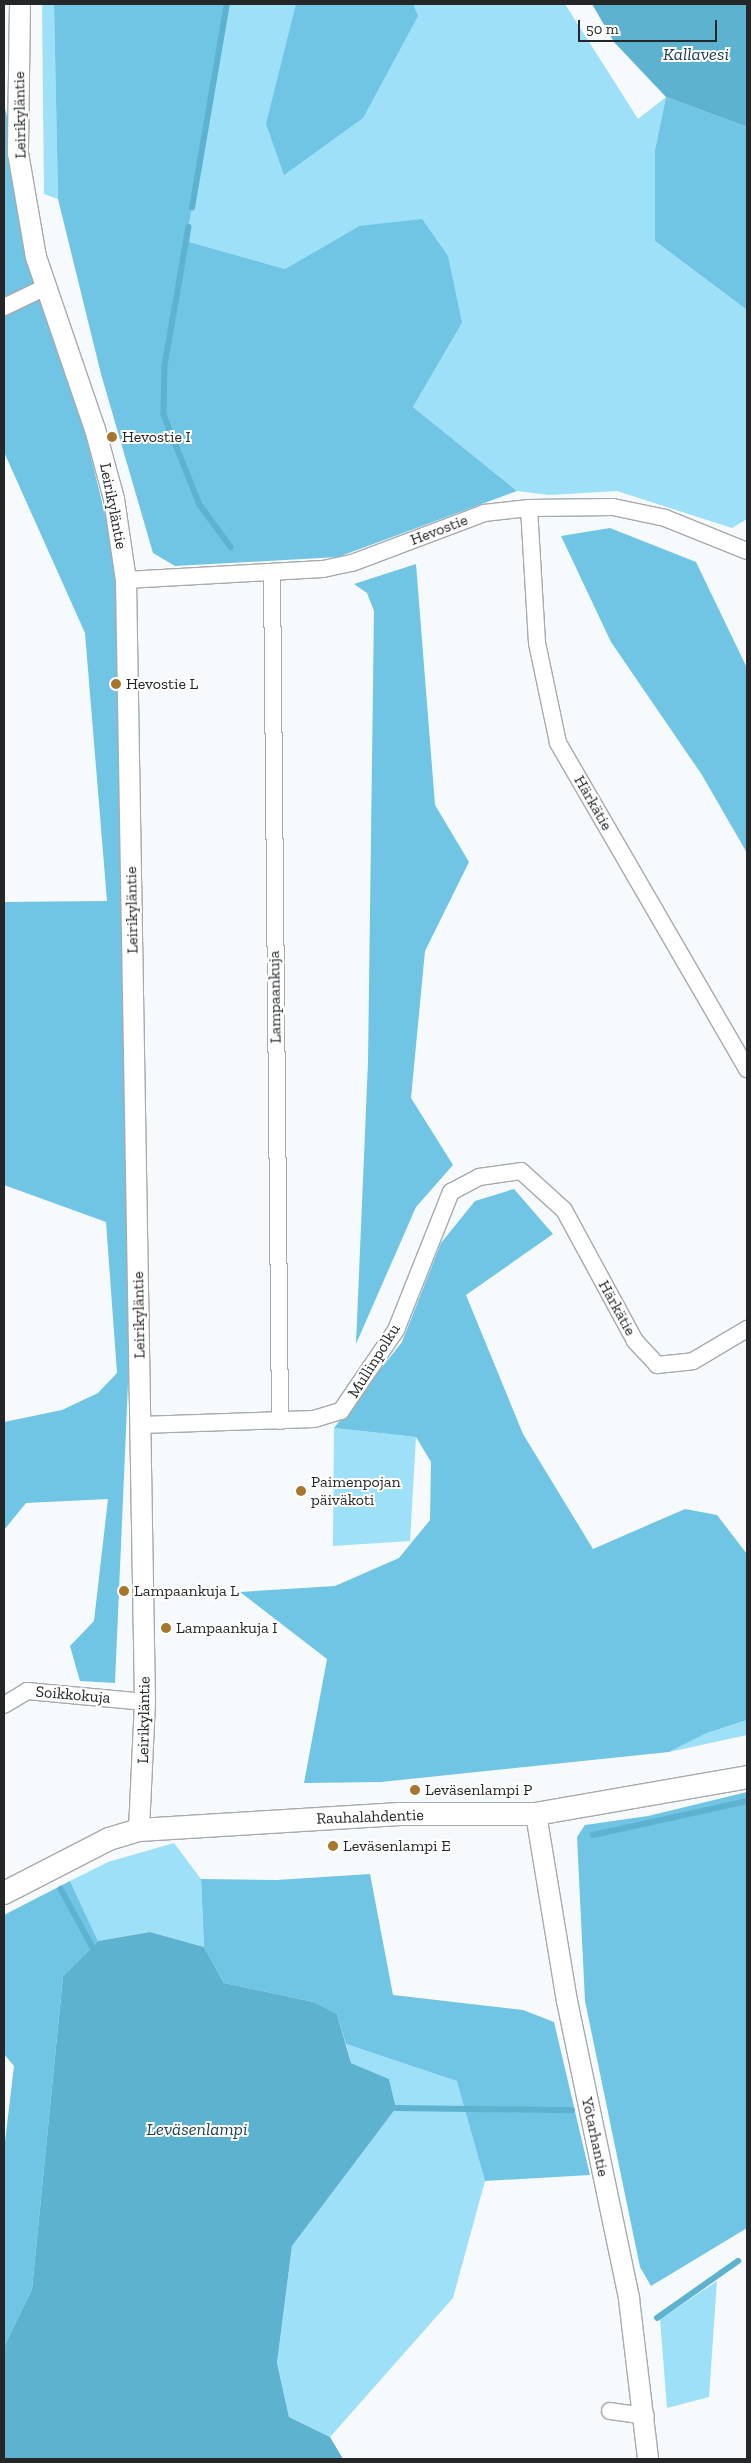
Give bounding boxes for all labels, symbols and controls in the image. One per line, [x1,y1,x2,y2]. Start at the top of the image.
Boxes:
scale bar [581,10,720,42]
text: 50 m [586,20,619,38]
water label: Kallavesi [663,43,729,65]
street label: Leirikyläntie [10,71,30,159]
place label: Hevostie I [122,427,191,447]
marker: Hevostie I [106,431,118,443]
street label: Leirikyläntie [95,461,131,551]
street label: Hevostie [408,510,470,550]
place label: Hevostie L [126,674,198,694]
marker: Hevostie L [110,678,122,690]
street label: Härkätie [570,772,616,834]
street label: Leirikyläntie [122,866,142,954]
street label: Lampaankuja [265,950,285,1044]
street label: Leirikyläntie [129,1271,149,1359]
street label: Härkätie [594,1277,640,1339]
street label: Mullinpolku [344,1321,404,1401]
place label: Paimenpojan päiväkoti [311,1472,401,1510]
marker: Paimenpojan päiväkoti [295,1485,307,1497]
place label: Lampaankuja L [134,1581,239,1601]
marker: Lampaankuja L [118,1585,130,1597]
place label: Lampaankuja I [176,1618,278,1638]
marker: Lampaankuja I [160,1622,172,1634]
street label: Leirikyläntie [134,1676,154,1764]
street label: Soikkokuja [35,1682,111,1708]
place label: Leväsenlampi P [425,1780,532,1800]
marker: Leväsenlampi P [409,1784,421,1796]
street label: Rauhalahdentie [316,1806,424,1828]
place label: Leväsenlampi E [343,1836,451,1856]
marker: Leväsenlampi E [327,1840,339,1852]
street label: Yötarhantie [577,2095,613,2179]
water label: Leväsenlampi [146,2118,248,2140]

